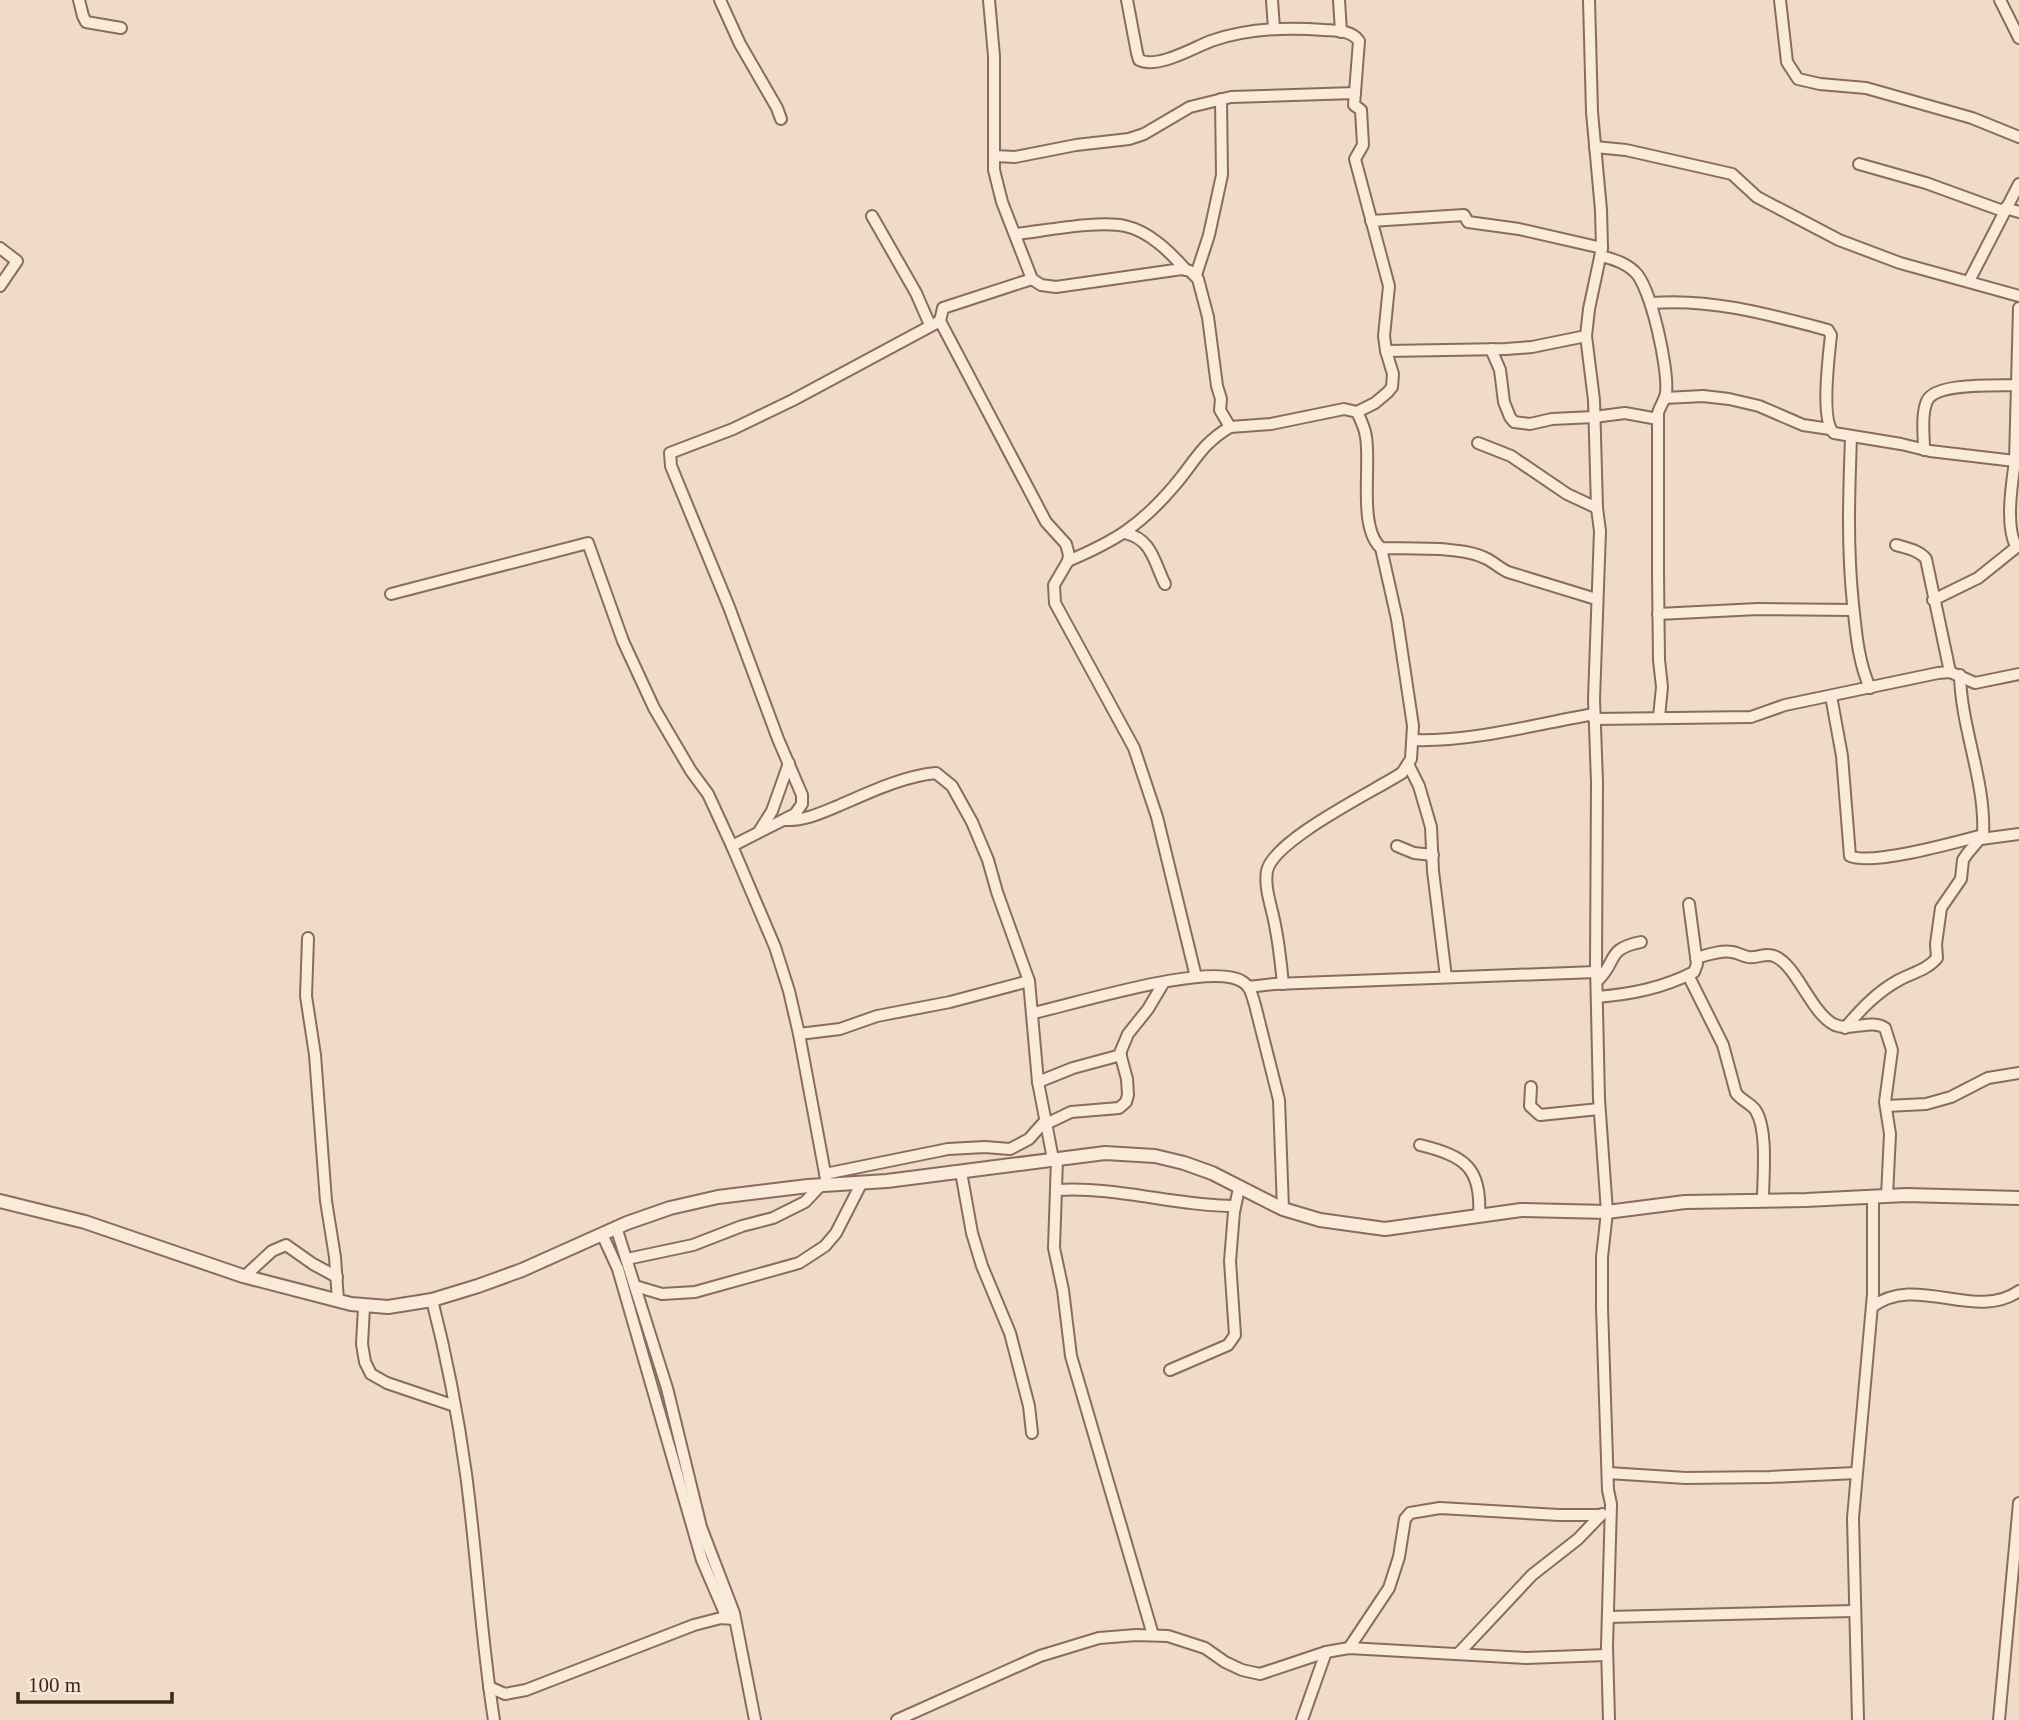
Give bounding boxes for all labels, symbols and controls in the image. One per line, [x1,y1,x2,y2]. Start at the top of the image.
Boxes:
scale bar [18,1660,172,1704]
text: 100 m [28,1673,81,1697]

